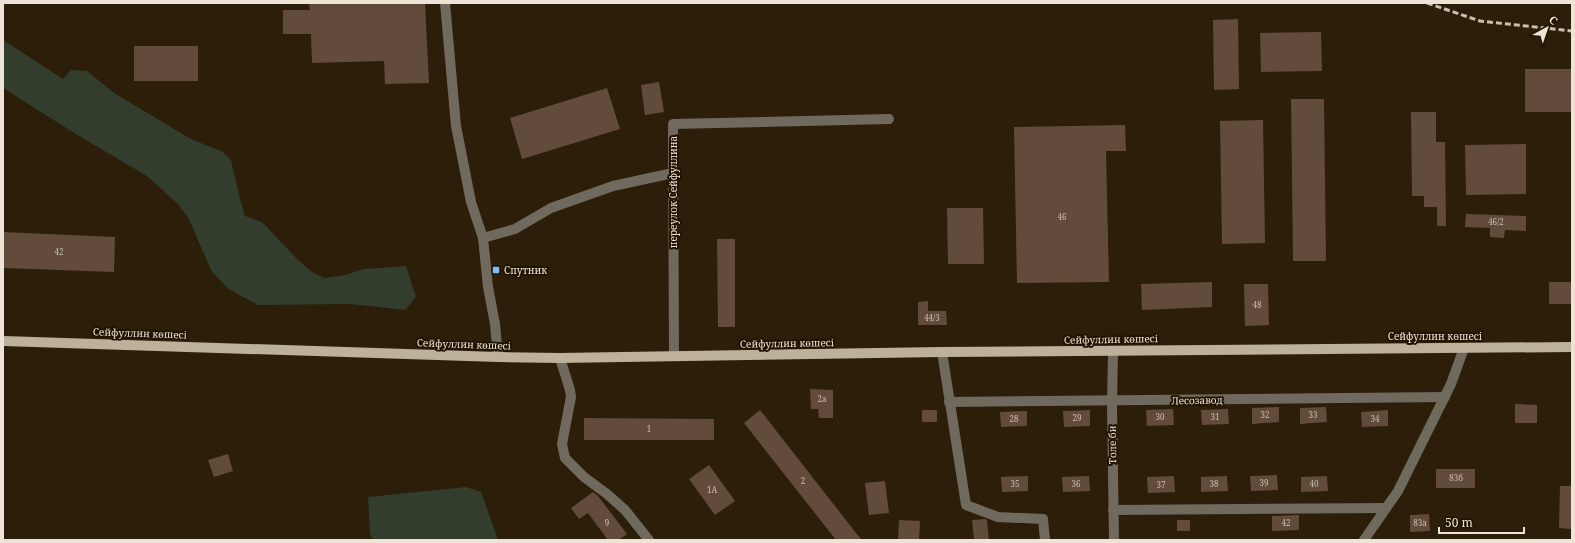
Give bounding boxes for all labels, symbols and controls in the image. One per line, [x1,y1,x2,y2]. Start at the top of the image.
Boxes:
north arrow [1527,8,1567,48]
text: С [1546,12,1561,28]
street label: переулок Сейфуллина [666,136,680,248]
house number: 46 [1058,211,1067,222]
house number: 46/2 [1488,216,1504,227]
house number: 42 [55,246,63,257]
place label: Спутник [504,263,547,277]
marker: Спутник [491,265,501,275]
house number: 48 [1253,299,1262,310]
house number: 44/3 [924,312,940,323]
street label: Сейфуллин көшесі [93,324,188,342]
street label: Сейфуллин көшесі [1388,329,1483,343]
street label: Сейфуллин көшесі [1064,331,1159,347]
street label: Сейфуллин көшесі [417,335,512,353]
street label: Сейфуллин көшесі [740,335,835,351]
house number: 2а [817,393,827,404]
street label: Лесозавод [1171,393,1223,407]
house number: 32 [1261,409,1269,420]
house number: 33 [1309,409,1318,420]
house number: 30 [1156,411,1165,422]
house number: 31 [1211,411,1219,422]
house number: 29 [1073,412,1081,423]
house number: 28 [1010,413,1019,424]
house number: 34 [1371,413,1380,424]
house number: 1 [647,423,651,434]
street label: Толе би [1105,425,1119,464]
house number: 83б [1449,472,1463,483]
house number: 2 [801,475,805,486]
house number: 39 [1260,477,1268,488]
house number: 35 [1011,478,1019,489]
house number: 36 [1072,478,1081,489]
house number: 38 [1210,478,1219,489]
house number: 40 [1310,478,1319,489]
house number: 37 [1157,479,1166,490]
house number: 1А [707,484,717,495]
scale bar [1439,509,1524,535]
text: 50 m [1445,514,1473,531]
house number: 9 [605,517,609,528]
house number: 42 [1282,517,1290,528]
house number: 83а [1413,517,1427,528]

